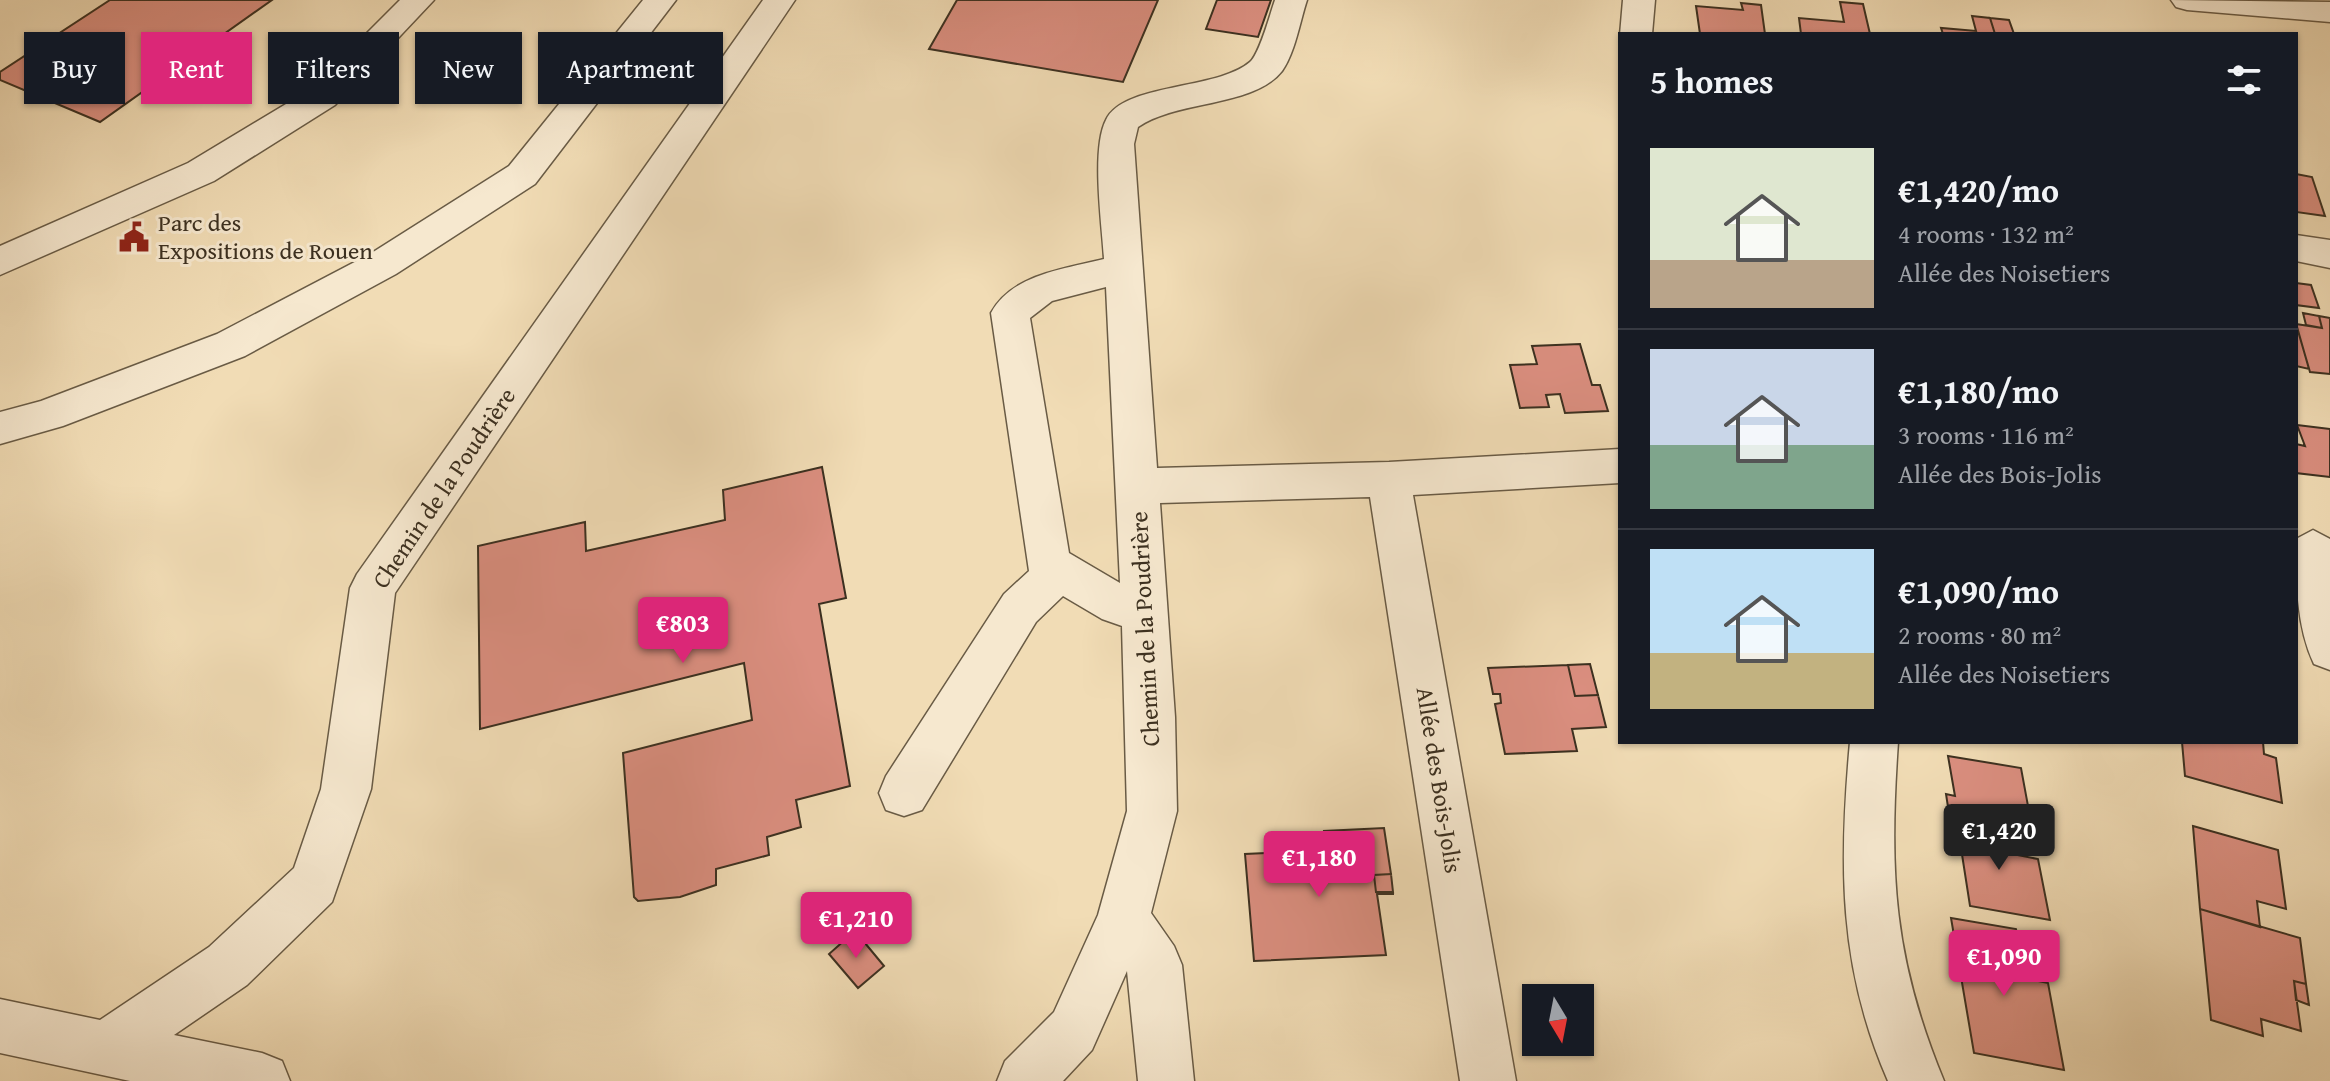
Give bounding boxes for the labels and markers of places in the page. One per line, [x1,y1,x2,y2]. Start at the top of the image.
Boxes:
place label: Parc des Expositions de Rouen [158,205,373,268]
public building icon: Parc des Expositions de Rouen [117,220,151,254]
pin: €803 [636,597,730,665]
pin: €1,420 [1934,804,2064,872]
pin: €1,180 [1254,831,1384,899]
pin: €1,210 [791,892,921,960]
pin: €1,090 [1939,930,2069,998]

